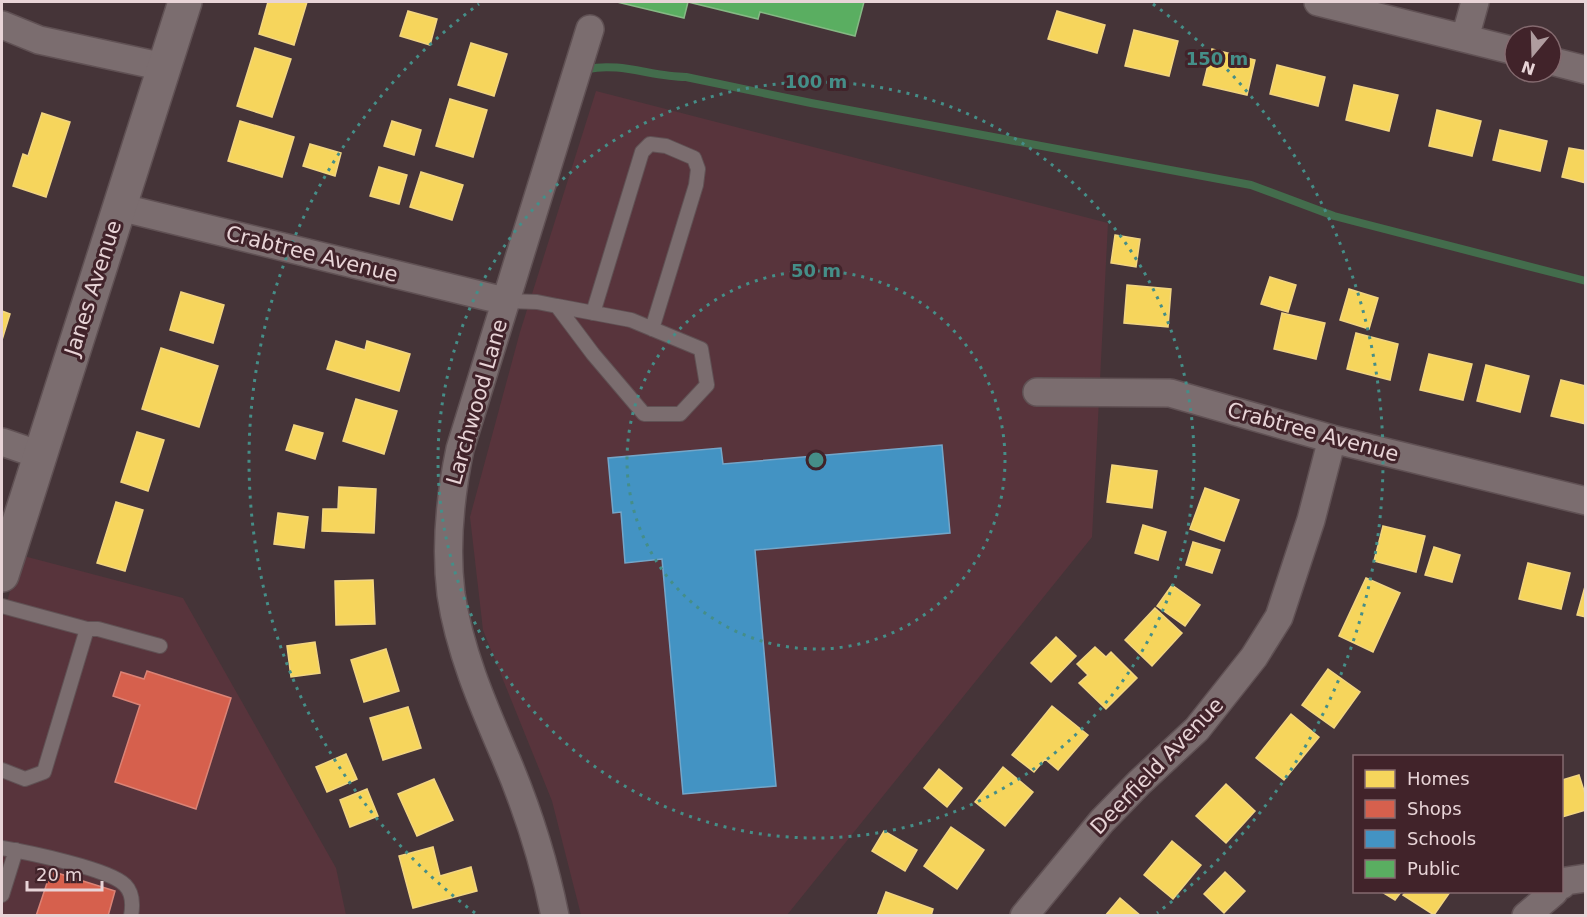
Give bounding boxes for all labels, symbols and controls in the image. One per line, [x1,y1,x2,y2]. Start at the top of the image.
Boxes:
north arrow [1503,24,1563,84]
text: 150 m [1186,48,1248,69]
text: N [1519,57,1538,79]
text: 100 m [785,71,847,92]
street label: Janes Avenue [59,217,126,361]
street label: Crabtree Avenue [223,221,401,287]
text: 50 m [791,260,841,281]
street label: Larchwood Lane [442,316,512,488]
street label: Crabtree Avenue [1225,398,1401,466]
centre of rings [806,450,826,470]
street label: Deerfield Avenue [1086,693,1228,839]
legend [1353,755,1563,893]
text: Homes [1407,768,1470,789]
text: Shops [1407,798,1462,819]
text: Schools [1407,828,1476,849]
scale bar [27,854,102,892]
text: Public [1407,858,1460,879]
text: 20 m [36,864,82,885]

